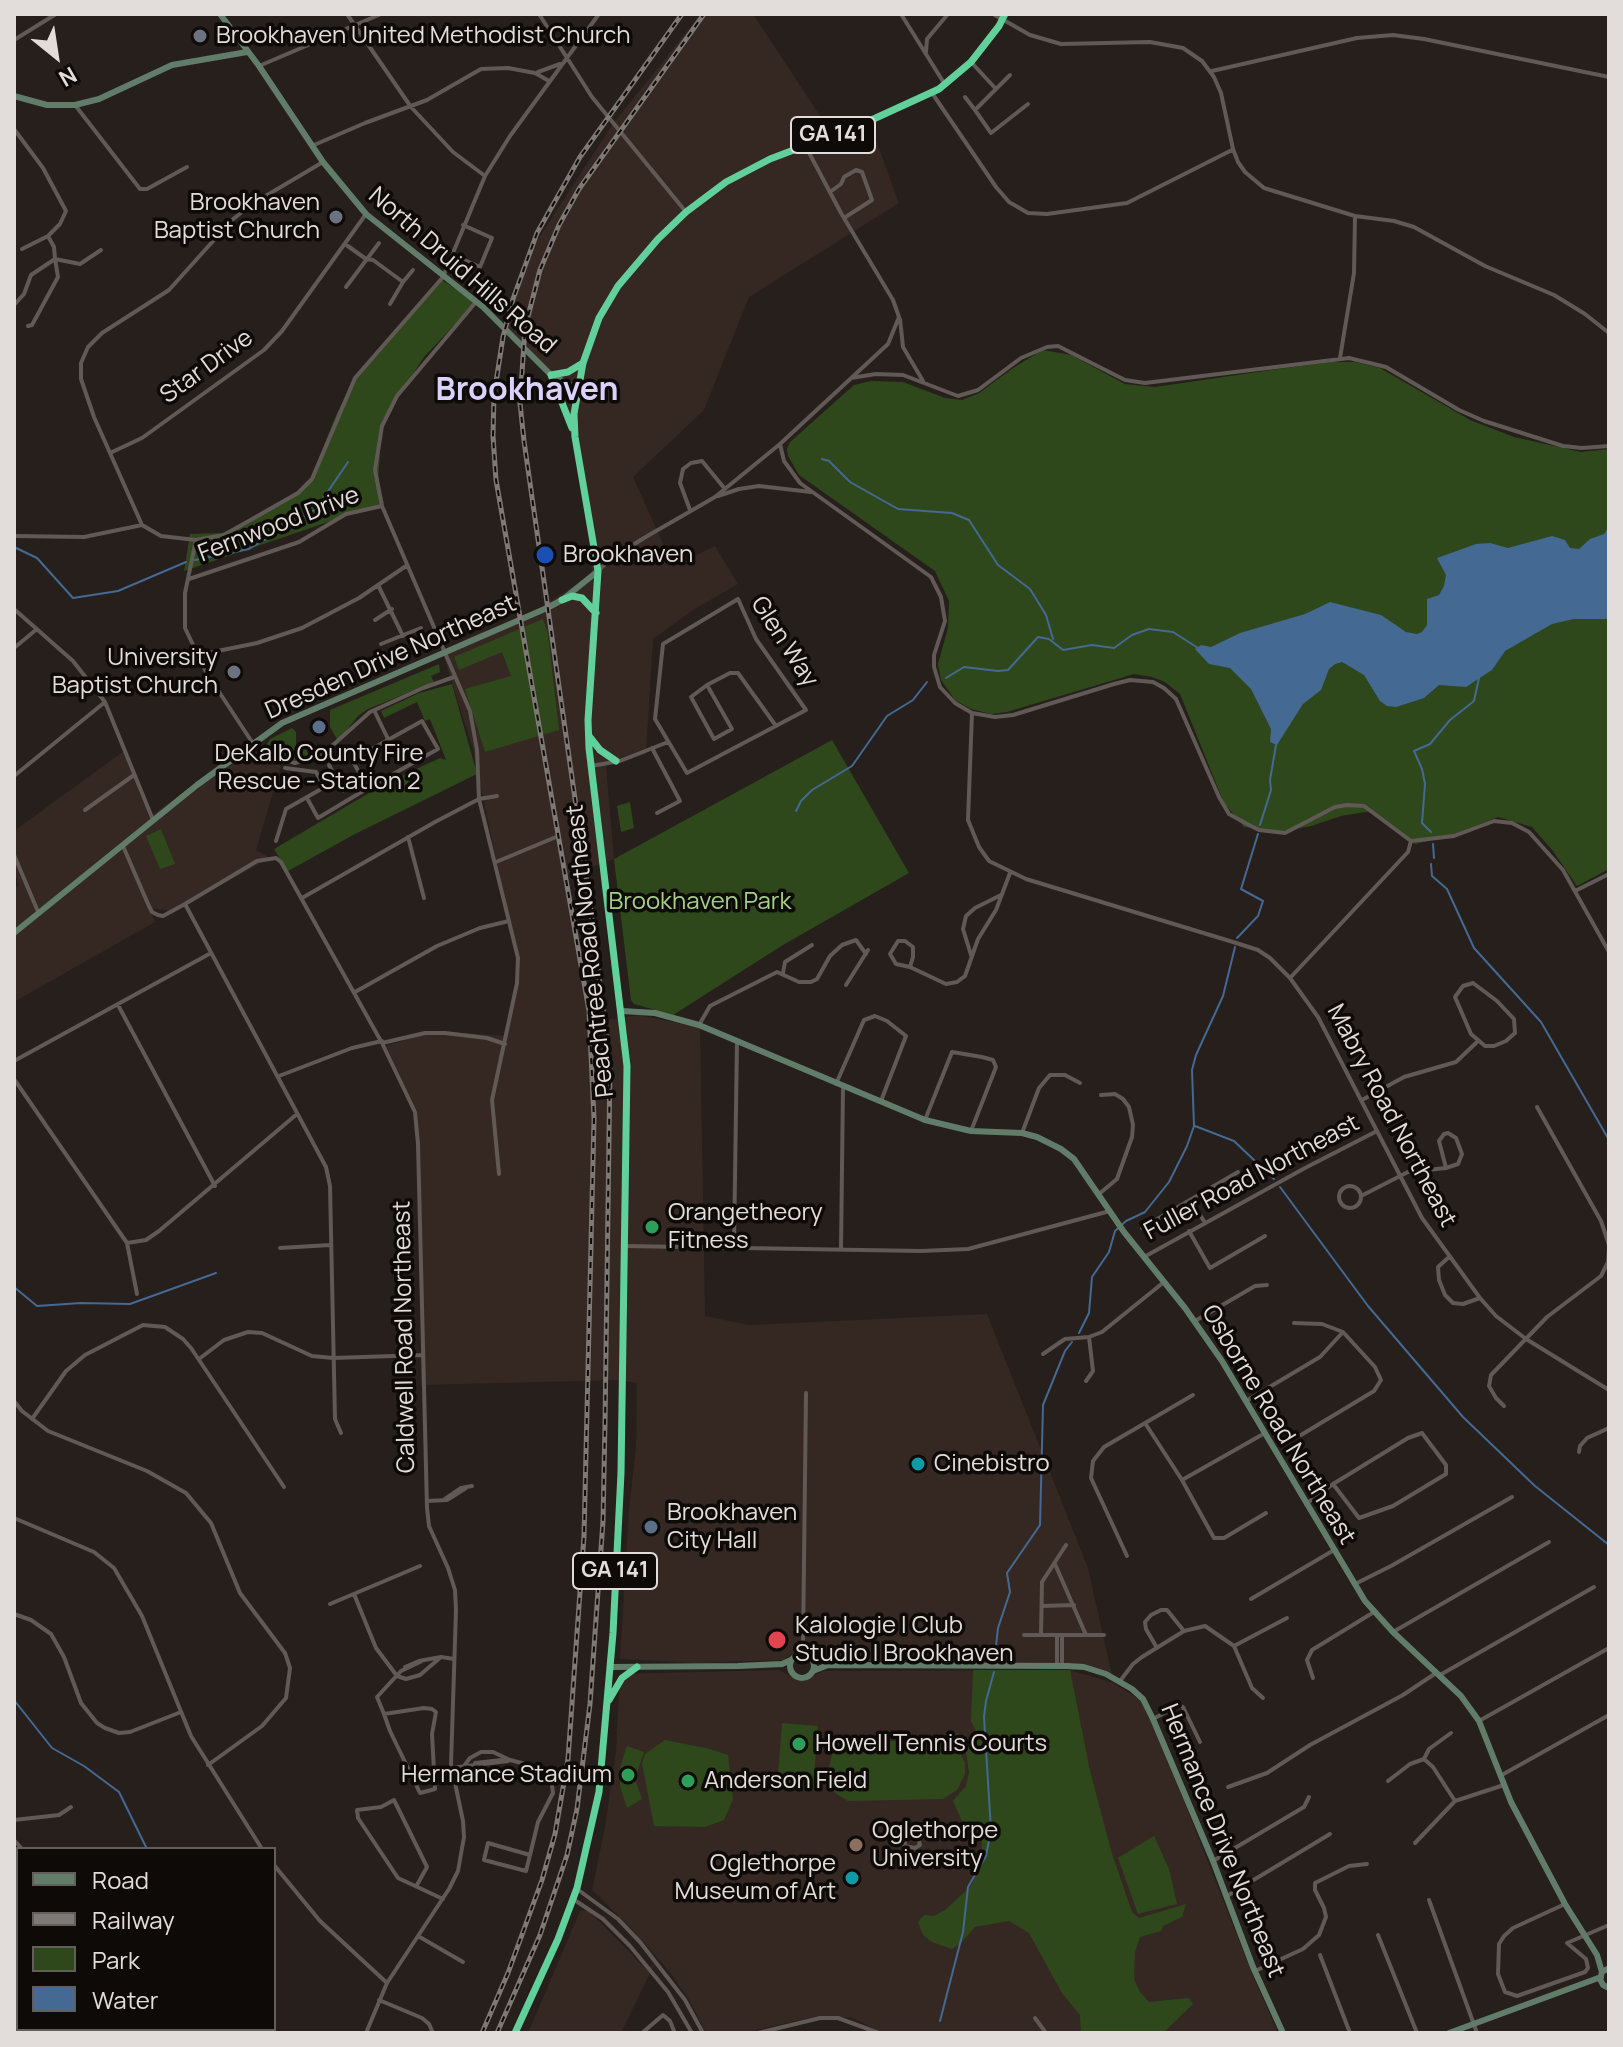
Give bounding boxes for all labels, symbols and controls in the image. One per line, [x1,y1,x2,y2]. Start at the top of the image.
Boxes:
north arrow [16,16,96,96]
place label: Brookhaven United Methodist Church [216,22,631,50]
marker: Brookhaven United Methodist Church [191,27,209,45]
text: N [54,60,82,94]
road number: GA 141 [791,117,875,153]
street label: North Druid Hills Road [362,182,562,360]
place label: Brookhaven Baptist Church [154,189,320,245]
marker: Brookhaven Baptist Church [327,208,345,226]
street label: Star Drive [155,324,259,410]
district label: Brookhaven [435,372,619,410]
street label: Fernwood Drive [194,481,364,569]
place label: Brookhaven [563,541,693,569]
marker: Brookhaven [534,544,556,566]
street label: Dresden Drive Northeast [261,590,521,726]
street label: Glen Way [744,591,824,693]
place label: University Baptist Church [52,644,218,700]
marker: University Baptist Church [225,663,243,681]
marker: DeKalb County Fire Rescue - Station 2 [310,718,328,736]
place label: DeKalb County Fire Rescue - Station 2 [214,740,424,796]
street label: Peachtree Road Northeast [561,803,621,1099]
park label: Brookhaven Park [609,888,791,916]
street label: Mabry Road Northeast [1320,1000,1462,1232]
street label: Fuller Road Northeast [1140,1109,1364,1247]
place label: Orangetheory Fitness [668,1199,823,1255]
street label: Caldwell Road Northeast [388,1201,422,1473]
marker: Orangetheory Fitness [643,1218,661,1236]
street label: Osborne Road Northeast [1195,1300,1361,1550]
place label: Cinebistro [934,1450,1050,1478]
marker: Cinebistro [909,1455,927,1473]
place label: Brookhaven City Hall [667,1499,797,1555]
marker: Brookhaven City Hall [642,1518,660,1536]
road number: GA 141 [573,1553,657,1589]
place label: Kalologie | Club Studio | Brookhaven [795,1612,1014,1668]
marker: Kalologie | Club Studio | Brookhaven [766,1629,788,1651]
street label: Hermance Drive Northeast [1154,1700,1290,1982]
place label: Howell Tennis Courts [815,1730,1047,1758]
marker: Howell Tennis Courts [790,1735,808,1753]
place label: Hermance Stadium [401,1761,612,1789]
marker: Hermance Stadium [619,1766,637,1784]
place label: Anderson Field [704,1767,867,1795]
marker: Anderson Field [679,1772,697,1790]
place label: Oglethorpe University [872,1817,998,1873]
marker: Oglethorpe University [847,1836,865,1854]
legend [16,1847,276,2031]
place label: Oglethorpe Museum of Art [675,1850,836,1906]
text: Road [92,1863,149,1896]
marker: Oglethorpe Museum of Art [843,1869,861,1887]
text: Railway [92,1903,175,1936]
text: Park [92,1943,140,1976]
text: Water [92,1983,159,2016]

